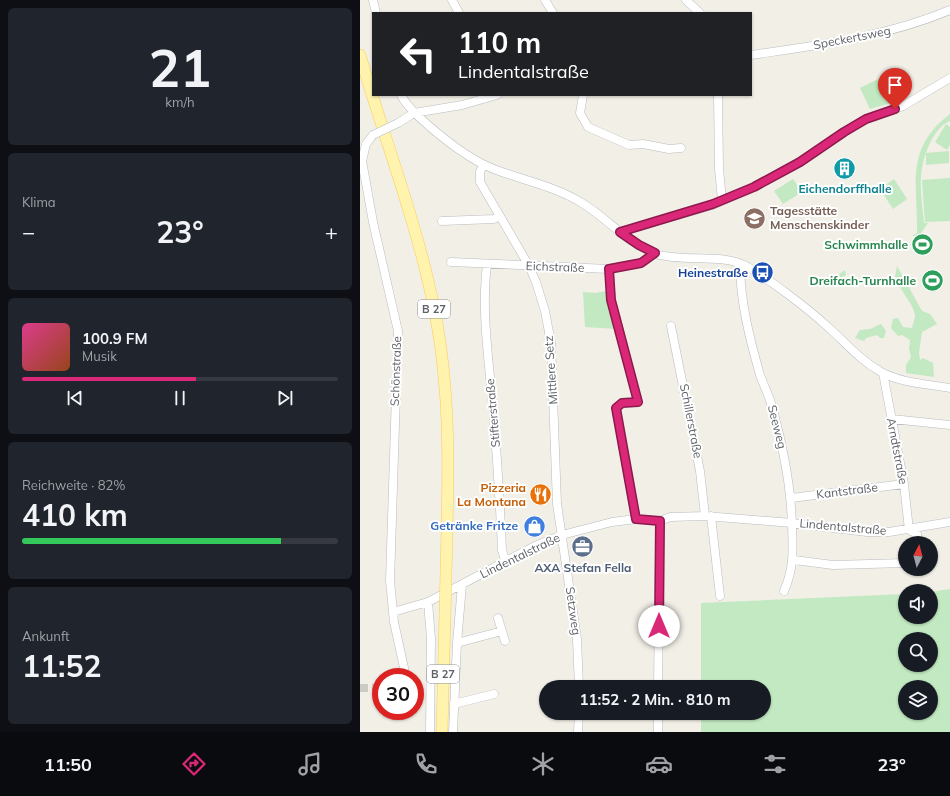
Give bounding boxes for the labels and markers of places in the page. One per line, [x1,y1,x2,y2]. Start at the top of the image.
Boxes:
pin [878,68,912,109]
building icon: Eichendorffhalle [832,155,858,181]
place label: Eichendorffhalle [798,181,892,196]
place label: Tagesstätte Menschenskinder [770,203,869,232]
school or university icon: Tagesstätte Menschenskinder [741,205,767,231]
sports icon: Schwimmhalle [910,232,936,258]
place label: Schwimmhalle [824,237,908,252]
bus stop icon: Heinestraße [750,260,776,286]
place label: Heinestraße [678,265,748,280]
sports icon: Dreifach-Turnhalle [919,268,945,294]
place label: Dreifach-Turnhalle [810,273,916,288]
place label: Pizzeria La Montana [457,480,526,509]
restaurant icon: Pizzeria La Montana [528,482,554,508]
shop icon: Getränke Fritze [521,513,547,539]
place label: Getränke Fritze [430,518,518,533]
office icon: AXA Stefan Fella [570,534,596,560]
place label: AXA Stefan Fella [535,560,631,575]

